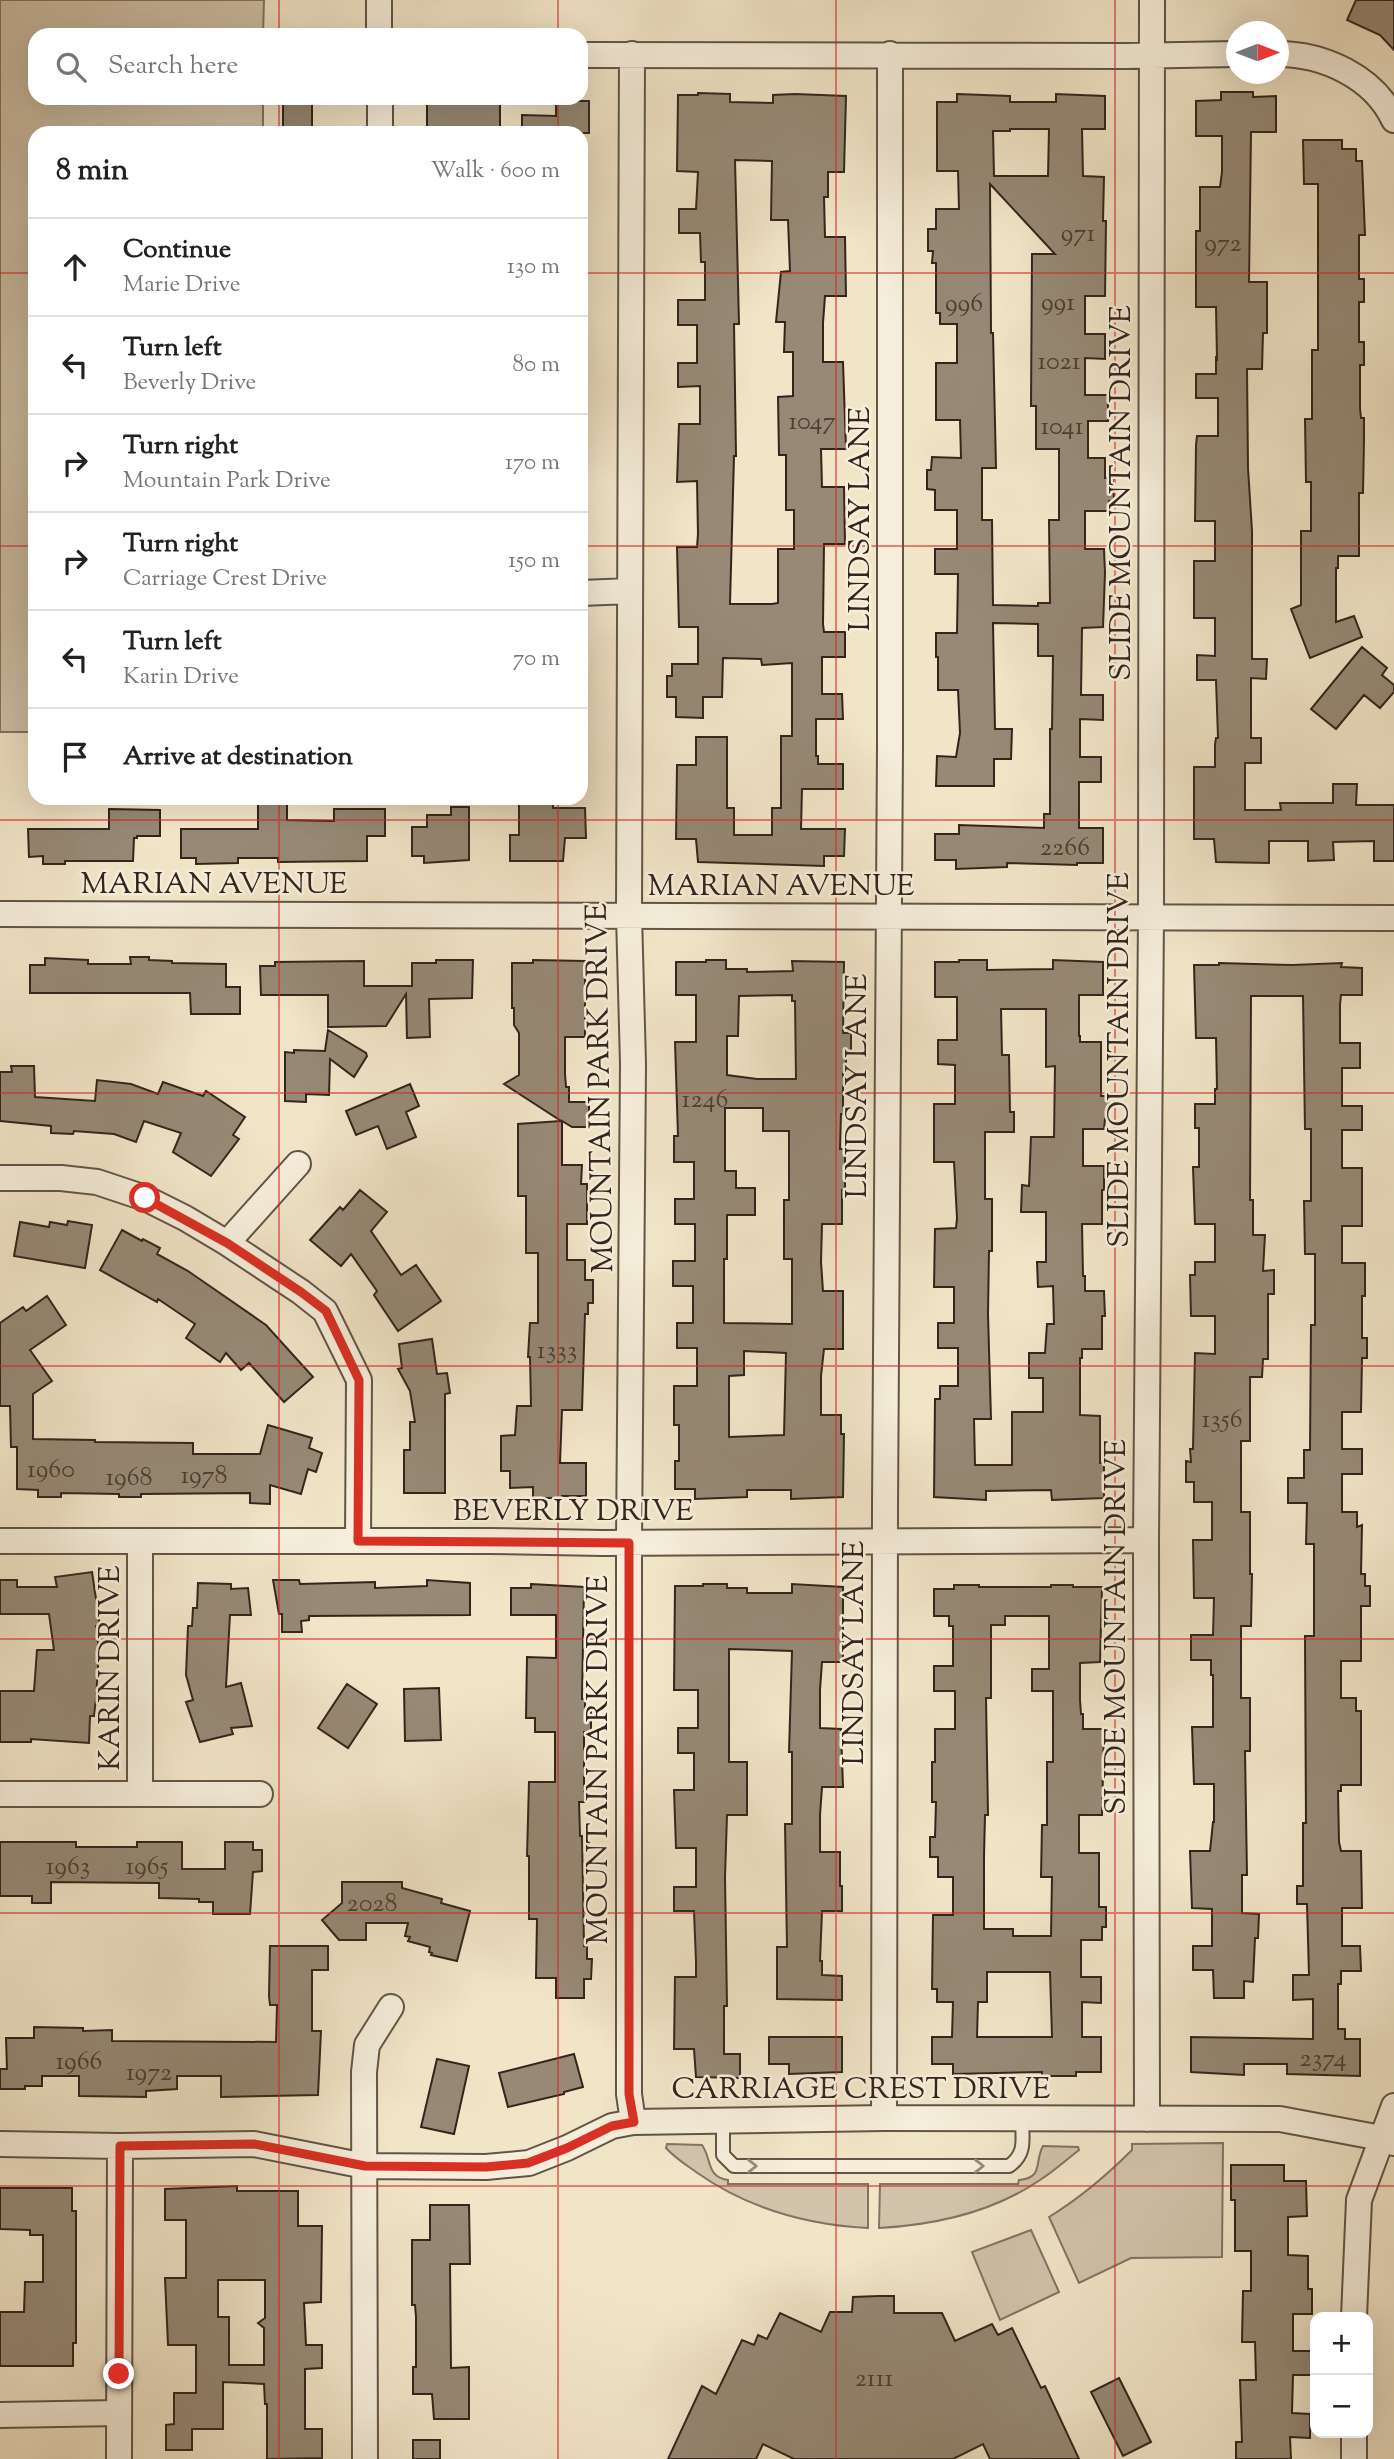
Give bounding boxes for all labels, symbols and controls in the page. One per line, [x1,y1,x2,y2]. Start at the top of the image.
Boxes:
north arrow [1226,21,1289,84]
search box [28,28,588,105]
icon: search [52,48,90,86]
text: Search here [108,48,238,85]
text: 8 min [56,150,128,193]
text: Walk · 600 m [431,155,560,188]
house number: 971 [1061,216,1095,253]
house number: 972 [1204,226,1242,263]
text: Continue [123,232,231,269]
icon: ahead [56,248,94,286]
text: 130 m [507,251,560,284]
text: Marie Drive [123,269,240,302]
house number: 991 [1041,285,1075,322]
house number: 996 [945,286,983,323]
street label: SLIDE MOUNTAIN DRIVE [1101,305,1144,681]
text: Turn left [123,330,222,367]
house number: 1021 [1037,344,1081,381]
icon: left [56,346,94,384]
text: 80 m [512,349,560,382]
text: Beverly Drive [123,367,256,400]
house number: 1047 [788,404,836,441]
street label: LINDSAY LANE [840,407,883,631]
house number: 1041 [1040,409,1084,446]
text: Turn right [123,428,238,465]
icon: right [56,444,94,482]
text: 170 m [505,447,560,480]
text: Mountain Park Drive [123,465,331,498]
text: Turn right [123,526,238,563]
icon: right [56,542,94,580]
text: 150 m [508,545,560,578]
text: Carriage Crest Drive [123,563,327,596]
text: Turn left [123,624,222,661]
icon: left [56,640,94,678]
text: 70 m [513,643,560,676]
text: Karin Drive [123,661,239,694]
icon: arrive [56,738,94,776]
text: Arrive at destination [123,739,353,776]
house number: 2266 [1040,830,1090,867]
street label: MARIAN AVENUE [81,864,347,907]
street label: MARIAN AVENUE [648,866,914,909]
street label: SLIDE MOUNTAIN DRIVE [1099,872,1142,1248]
street label: MOUNTAIN PARK DRIVE [577,903,626,1273]
street label: LINDSAY LANE [837,974,880,1198]
house number: 1246 [682,1082,728,1119]
route start [129,1182,160,1213]
house number: 1333 [537,1333,577,1370]
house number: 1356 [1201,1402,1243,1439]
street label: SLIDE MOUNTAIN DRIVE [1096,1439,1139,1815]
house number: 1960 [27,1452,75,1489]
house number: 1978 [180,1458,228,1495]
house number: 1968 [105,1460,153,1497]
street label: BEVERLY DRIVE [453,1491,694,1534]
street label: LINDSAY LANE [834,1541,877,1765]
street label: KARIN DRIVE [90,1565,133,1771]
street label: MOUNTAIN PARK DRIVE [578,1575,621,1945]
house number: 1963 [46,1849,90,1886]
house number: 1965 [125,1849,169,1886]
house number: 2028 [347,1886,397,1923]
house number: 2374 [1299,2041,1347,2078]
house number: 1966 [55,2044,103,2081]
house number: 1972 [126,2055,172,2092]
street label: CARRIAGE CREST DRIVE [672,2069,1050,2112]
one-way arrow [747,2158,757,2174]
one-way arrow [974,2158,985,2174]
map controls [1310,2312,1373,2438]
button: + [1310,2312,1373,2375]
route end [103,2358,134,2389]
house number: 2111 [855,2361,893,2398]
button: − [1310,2375,1373,2438]

